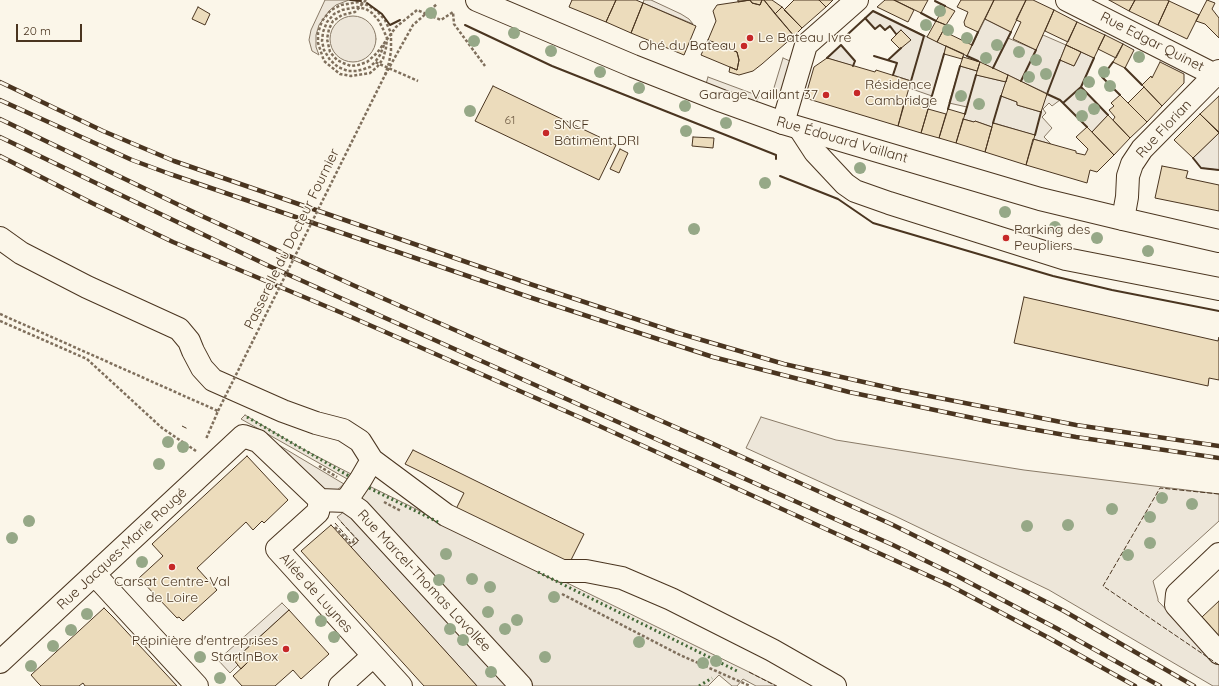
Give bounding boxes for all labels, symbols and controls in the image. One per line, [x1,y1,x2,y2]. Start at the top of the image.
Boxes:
street label: Rue Edgar Quinet [1097,9,1207,75]
scale bar [18,16,84,42]
text: 20 m [23,23,51,38]
place label: Le Bateau Ivre [758,30,851,46]
marker: Le Bateau Ivre [745,33,755,43]
place label: Ohé du Bateau [639,38,736,54]
marker: Ohé du Bateau [739,41,749,51]
place label: Résidence Cambridge [865,77,937,110]
place label: Garage Vaillant 37 [699,87,818,103]
marker: Résidence Cambridge [852,88,862,98]
marker: Garage Vaillant 37 [821,90,831,100]
street label: Rue Florian [1133,96,1195,162]
house number: 61 [505,113,515,127]
street label: Rue Édouard Vaillant [774,113,910,167]
place label: SNCF Bâtiment DRI [554,117,640,150]
marker: SNCF Bâtiment DRI [541,128,551,138]
street label: Passerelle du Docteur Fournier [241,146,343,332]
place label: Parking des Peupliers [1014,222,1090,254]
marker: Parking des Peupliers [1001,233,1011,243]
street label: Rue Jacques-Marie Rougé [54,484,190,614]
street label: Rue Marcel-Thomas Lavollée [354,506,494,656]
street label: Allée de Luynes [276,550,356,636]
marker: Carsat Centre-Val de Loire [167,562,177,572]
place label: Carsat Centre-Val de Loire [114,574,230,606]
place label: Pépinière d'entreprises StartInBox [132,633,278,666]
marker: Pépinière d'entreprises StartInBox [281,644,291,654]

